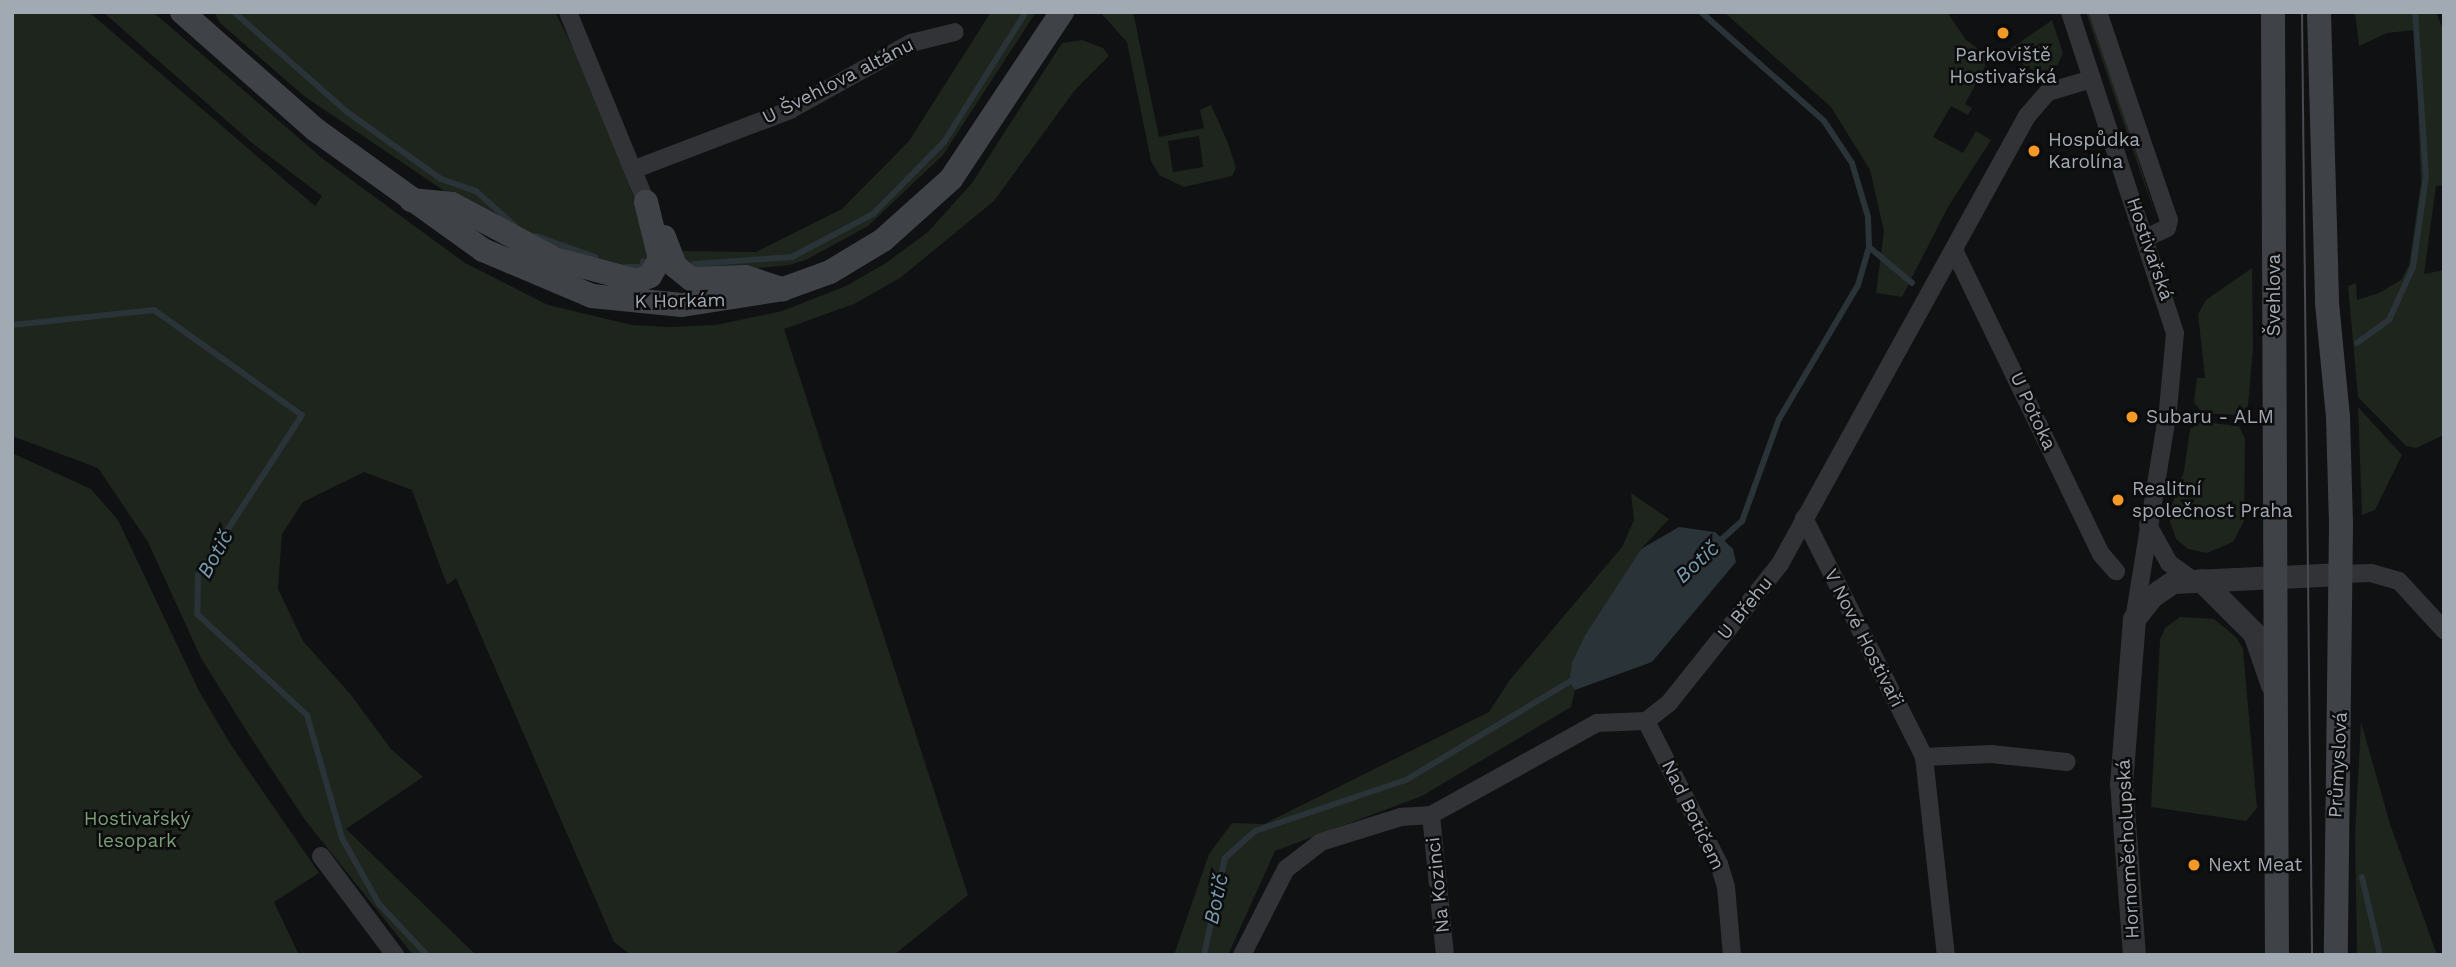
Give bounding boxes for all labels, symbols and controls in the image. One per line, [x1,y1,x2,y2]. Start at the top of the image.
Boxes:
marker: Parkoviště Hostivařská [1995,25,2011,41]
street label: U Švehlova altánu [758,33,918,129]
place label: Parkoviště Hostivařská [1949,44,2057,88]
place label: Hospůdka Karolína [2048,129,2140,173]
marker: Hospůdka Karolína [2026,143,2042,159]
street label: Hostivařská [2122,195,2178,303]
street label: Švehlova [2263,254,2285,336]
street label: K Horkám [634,289,726,313]
street label: U Potoka [2005,368,2061,454]
place label: Subaru - ALM [2146,406,2275,428]
marker: Subaru - ALM [2124,409,2140,425]
place label: Realitní společnost Praha [2132,478,2293,522]
marker: Realitní společnost Praha [2110,492,2126,508]
water label: Botič [192,526,238,582]
water label: Botič [1670,536,1724,588]
street label: V Nové Hostivaři [1819,565,1909,711]
street label: U Břehu [1713,572,1777,644]
street label: Průmyslová [2324,711,2352,819]
street label: Nad Botičem [1657,756,1729,874]
street label: Hornoměcholupská [2112,759,2144,939]
park label: Hostivařský lesopark [84,808,190,852]
street label: Na Kozinci [1422,836,1454,934]
place label: Next Meat [2208,854,2302,876]
marker: Next Meat [2186,857,2202,873]
water label: Botič [1198,872,1234,926]

